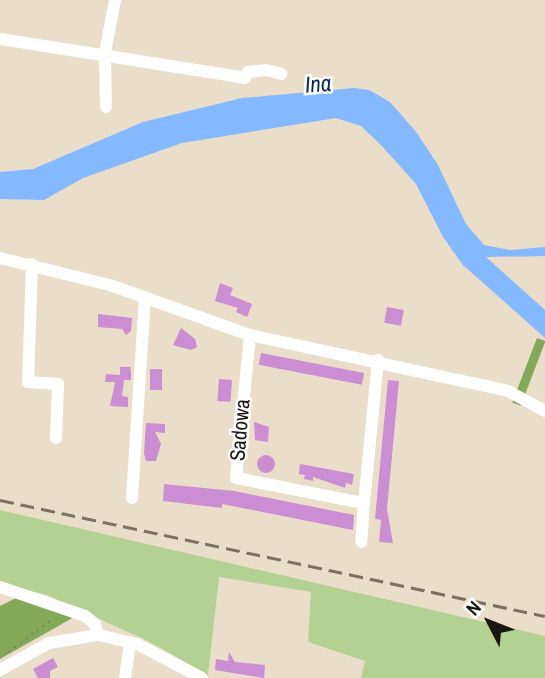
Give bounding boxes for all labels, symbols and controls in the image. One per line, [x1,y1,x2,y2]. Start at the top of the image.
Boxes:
water label: Ina [304,69,332,99]
street label: Sadowa [225,398,255,462]
north arrow [454,587,524,657]
text: N [460,595,487,621]

